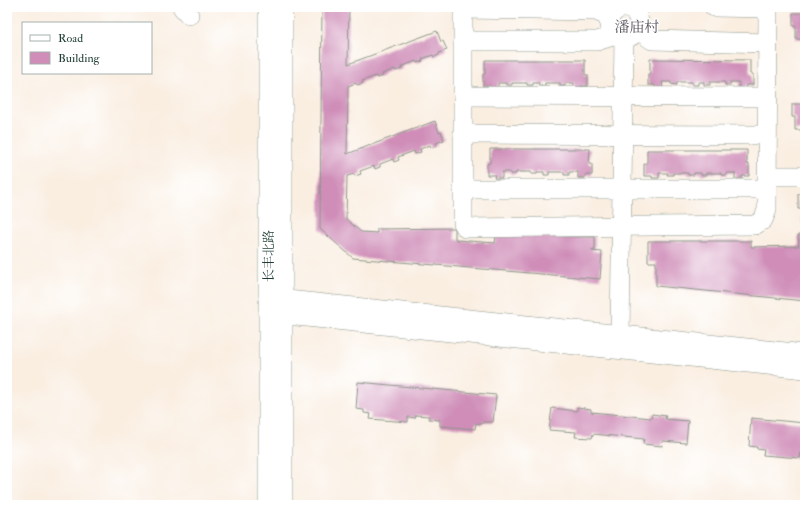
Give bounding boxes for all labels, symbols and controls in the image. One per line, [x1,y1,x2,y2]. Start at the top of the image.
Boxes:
district label: 潘庙村 [614,18,660,37]
legend [22,22,152,74]
text: Road [58,31,83,46]
text: Building [58,51,101,66]
street label: 长丰北路 [261,230,277,282]

